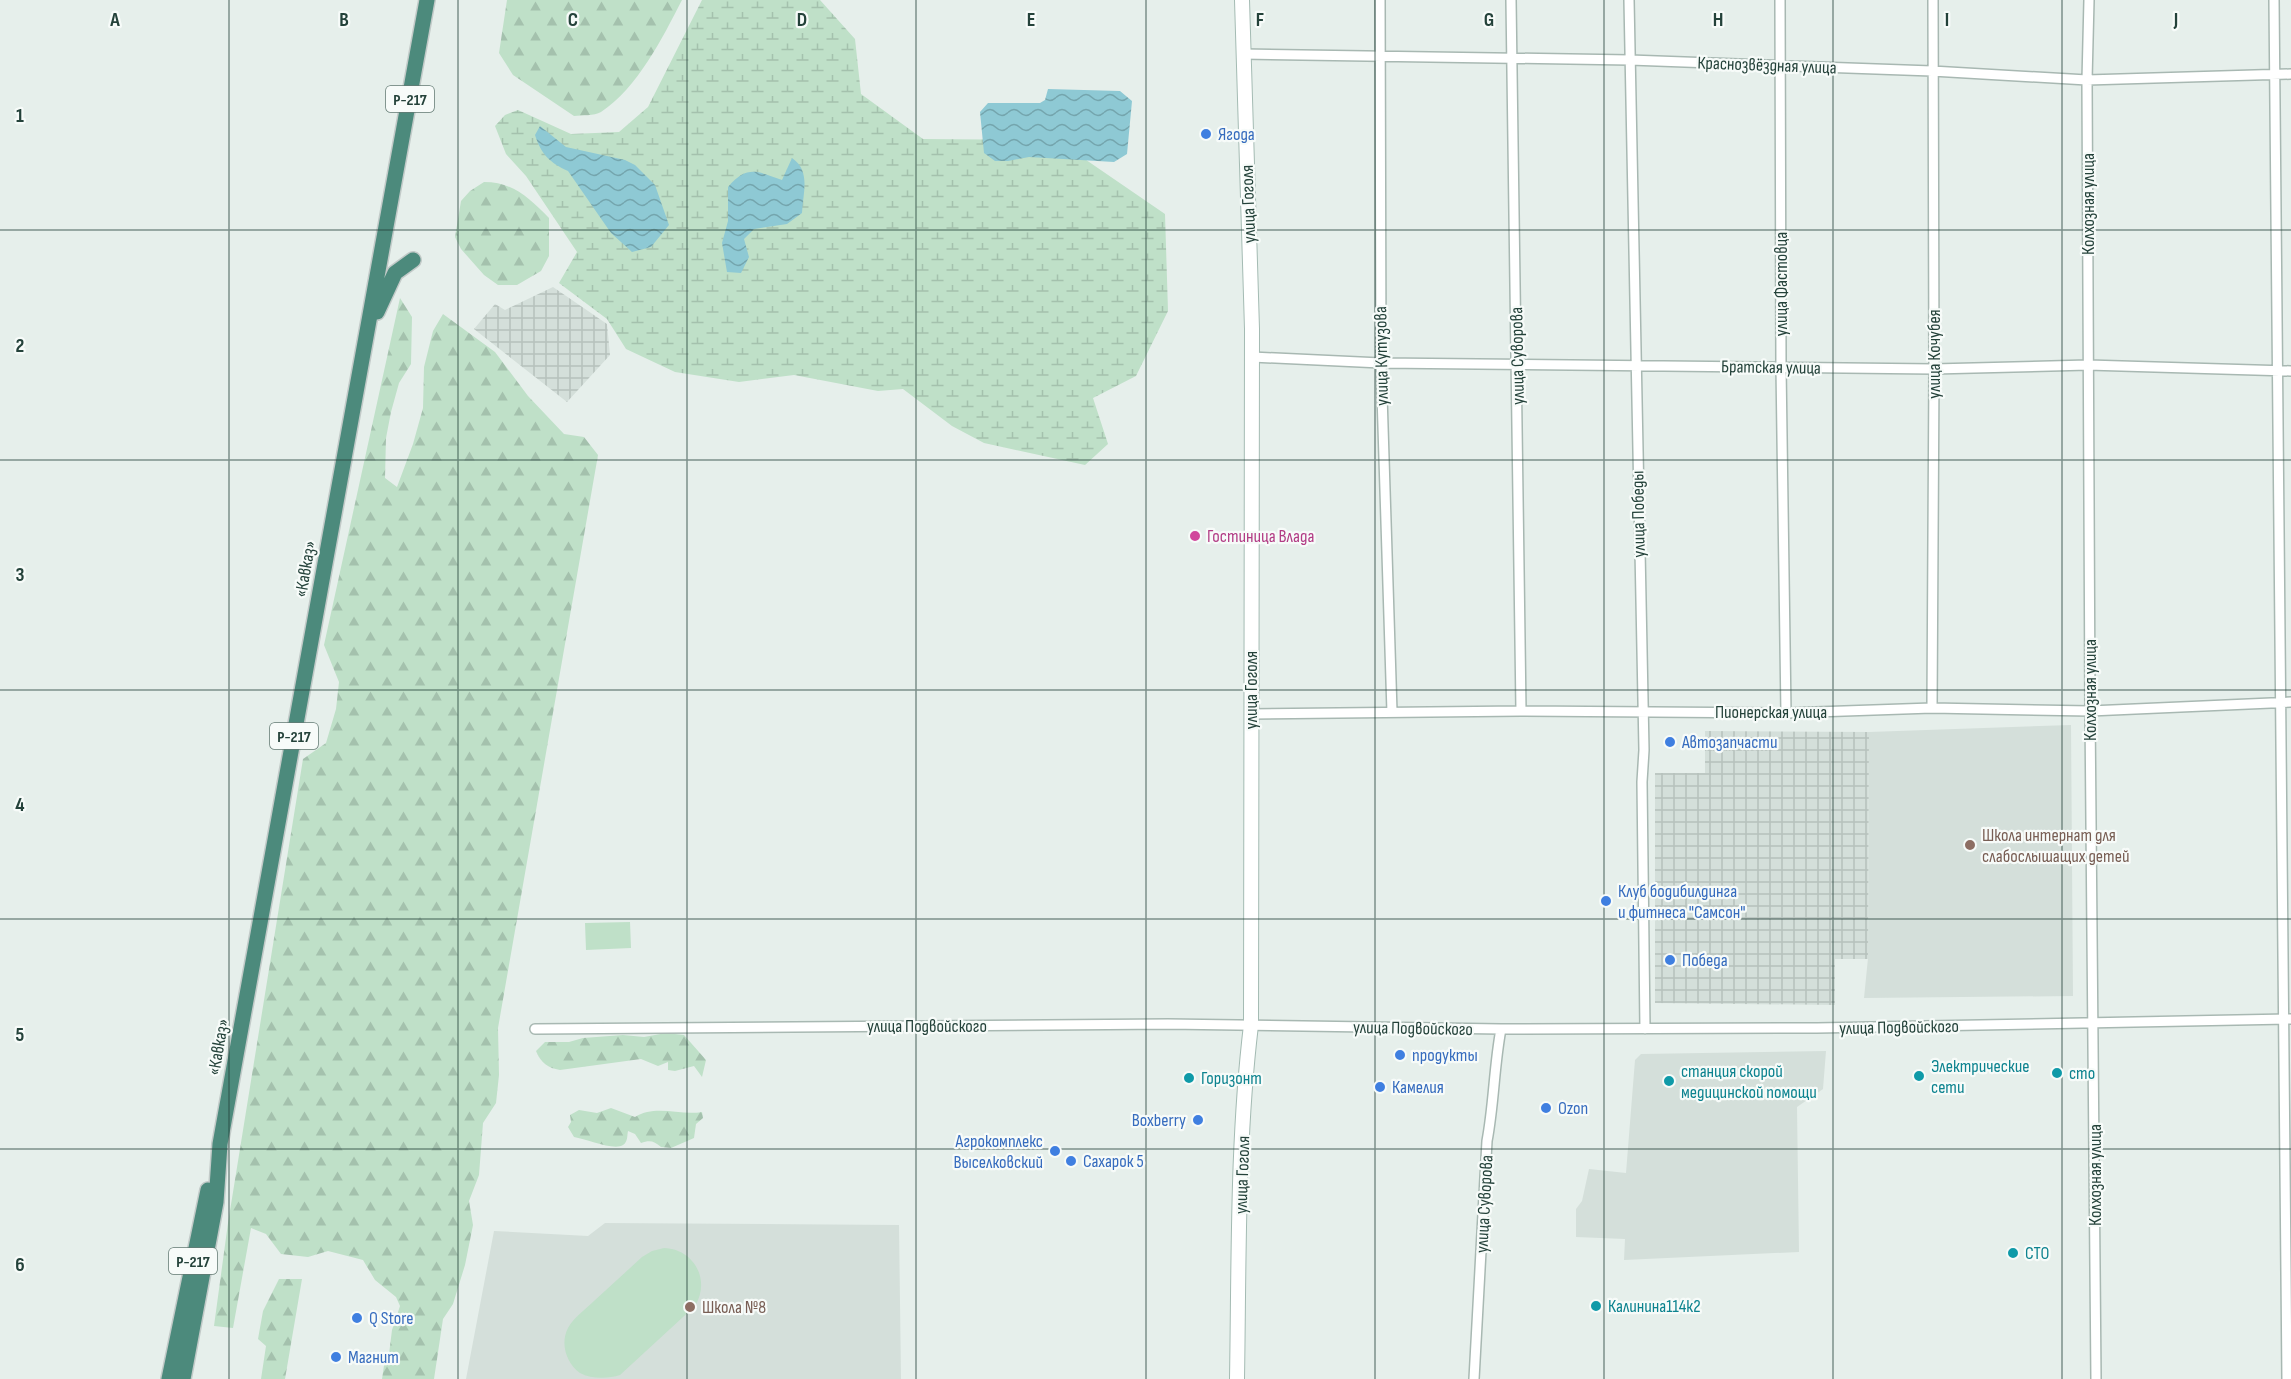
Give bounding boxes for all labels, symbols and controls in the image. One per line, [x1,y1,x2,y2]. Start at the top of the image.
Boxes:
text: A [109,8,120,32]
text: B [339,8,349,32]
text: C [568,8,578,32]
text: D [797,8,807,32]
text: E [1027,8,1035,32]
text: F [1256,8,1264,32]
text: G [1484,8,1494,32]
text: H [1713,8,1723,32]
text: I [1945,8,1949,32]
text: J [2173,8,2178,32]
street label: Краснозвёздная улица [1697,53,1837,78]
road number: Р-217 [386,86,434,112]
text: 1 [16,104,24,128]
place label: Ягода [1218,124,1255,145]
marker: Ягода [1199,127,1213,141]
street label: Колхозная улица [2078,153,2099,255]
street label: улица Гоголя [1237,164,1260,243]
street label: улица Фастовца [1771,232,1792,336]
street label: улица Кутузова [1370,306,1393,406]
street label: улица Суворова [1506,307,1529,405]
street label: улица Кочубея [1924,309,1945,399]
text: 2 [16,334,24,358]
street label: Братская улица [1721,356,1821,379]
street label: улица Победы [1627,470,1650,558]
place label: Гостиница Влада [1207,526,1314,547]
marker: Гостиница Влада [1188,529,1202,543]
street label: «Кавказ» [290,539,321,599]
text: 3 [16,563,25,587]
street label: Колхозная улица [2080,639,2101,741]
street label: улица Гоголя [1241,651,1262,729]
street label: Пионерская улица [1715,702,1827,723]
road number: Р-217 [270,723,318,749]
place label: Автозапчасти [1681,732,1777,753]
marker: Автозапчасти [1663,735,1677,749]
text: 4 [15,793,25,817]
place label: Школа интернат для слабослышащих детей [1982,825,2129,867]
marker: Школа интернат для слабослышащих детей [1963,838,1977,852]
place label: Клуб бодибилдинга и фитнеса "Самсон" [1618,881,1745,923]
marker: Клуб бодибилдинга и фитнеса "Самсон" [1599,894,1613,908]
place label: Победа [1682,950,1728,971]
marker: Победа [1663,953,1677,967]
street label: улица Подвойского [867,1016,987,1037]
street label: улица Подвойского [1839,1016,1959,1039]
street label: «Кавказ» [203,1017,234,1077]
street label: улица Подвойского [1353,1017,1473,1040]
text: 5 [16,1023,25,1047]
place label: продукты [1412,1045,1478,1066]
marker: продукты [1393,1048,1407,1062]
place label: Электрические сети [1931,1056,2030,1098]
place label: станция скорой медицинской помощи [1681,1061,1817,1103]
place label: сто [2069,1063,2095,1084]
marker: сто [2050,1066,2064,1080]
place label: Горизонт [1201,1068,1262,1089]
marker: Электрические сети [1912,1069,1926,1083]
marker: Горизонт [1182,1071,1196,1085]
marker: станция скорой медицинской помощи [1662,1074,1676,1088]
place label: Камелия [1392,1077,1444,1098]
marker: Камелия [1373,1080,1387,1094]
place label: Ozon [1558,1098,1588,1119]
marker: Ozon [1539,1101,1553,1115]
place label: Boxberry [1132,1110,1186,1131]
marker: Boxberry [1191,1113,1205,1127]
street label: Колхозная улица [2085,1124,2106,1226]
place label: Агрокомплекс Выселковский [953,1131,1043,1173]
street label: улица Гоголя [1231,1136,1254,1215]
marker: Агрокомплекс Выселковский [1048,1144,1062,1158]
place label: Сахарок 5 [1083,1151,1144,1172]
marker: Сахарок 5 [1064,1154,1078,1168]
street label: улица Суворова [1471,1155,1498,1253]
place label: СТО [2025,1243,2049,1264]
marker: СТО [2006,1246,2020,1260]
road number: Р-217 [169,1248,217,1274]
text: 6 [15,1253,25,1277]
place label: Калинина114к2 [1608,1296,1701,1317]
place label: Школа №8 [702,1297,766,1318]
marker: Калинина114к2 [1589,1299,1603,1313]
marker: Школа №8 [683,1300,697,1314]
place label: Q Store [369,1308,413,1329]
marker: Q Store [350,1311,364,1325]
place label: Магнит [348,1347,399,1368]
marker: Магнит [329,1350,343,1364]

